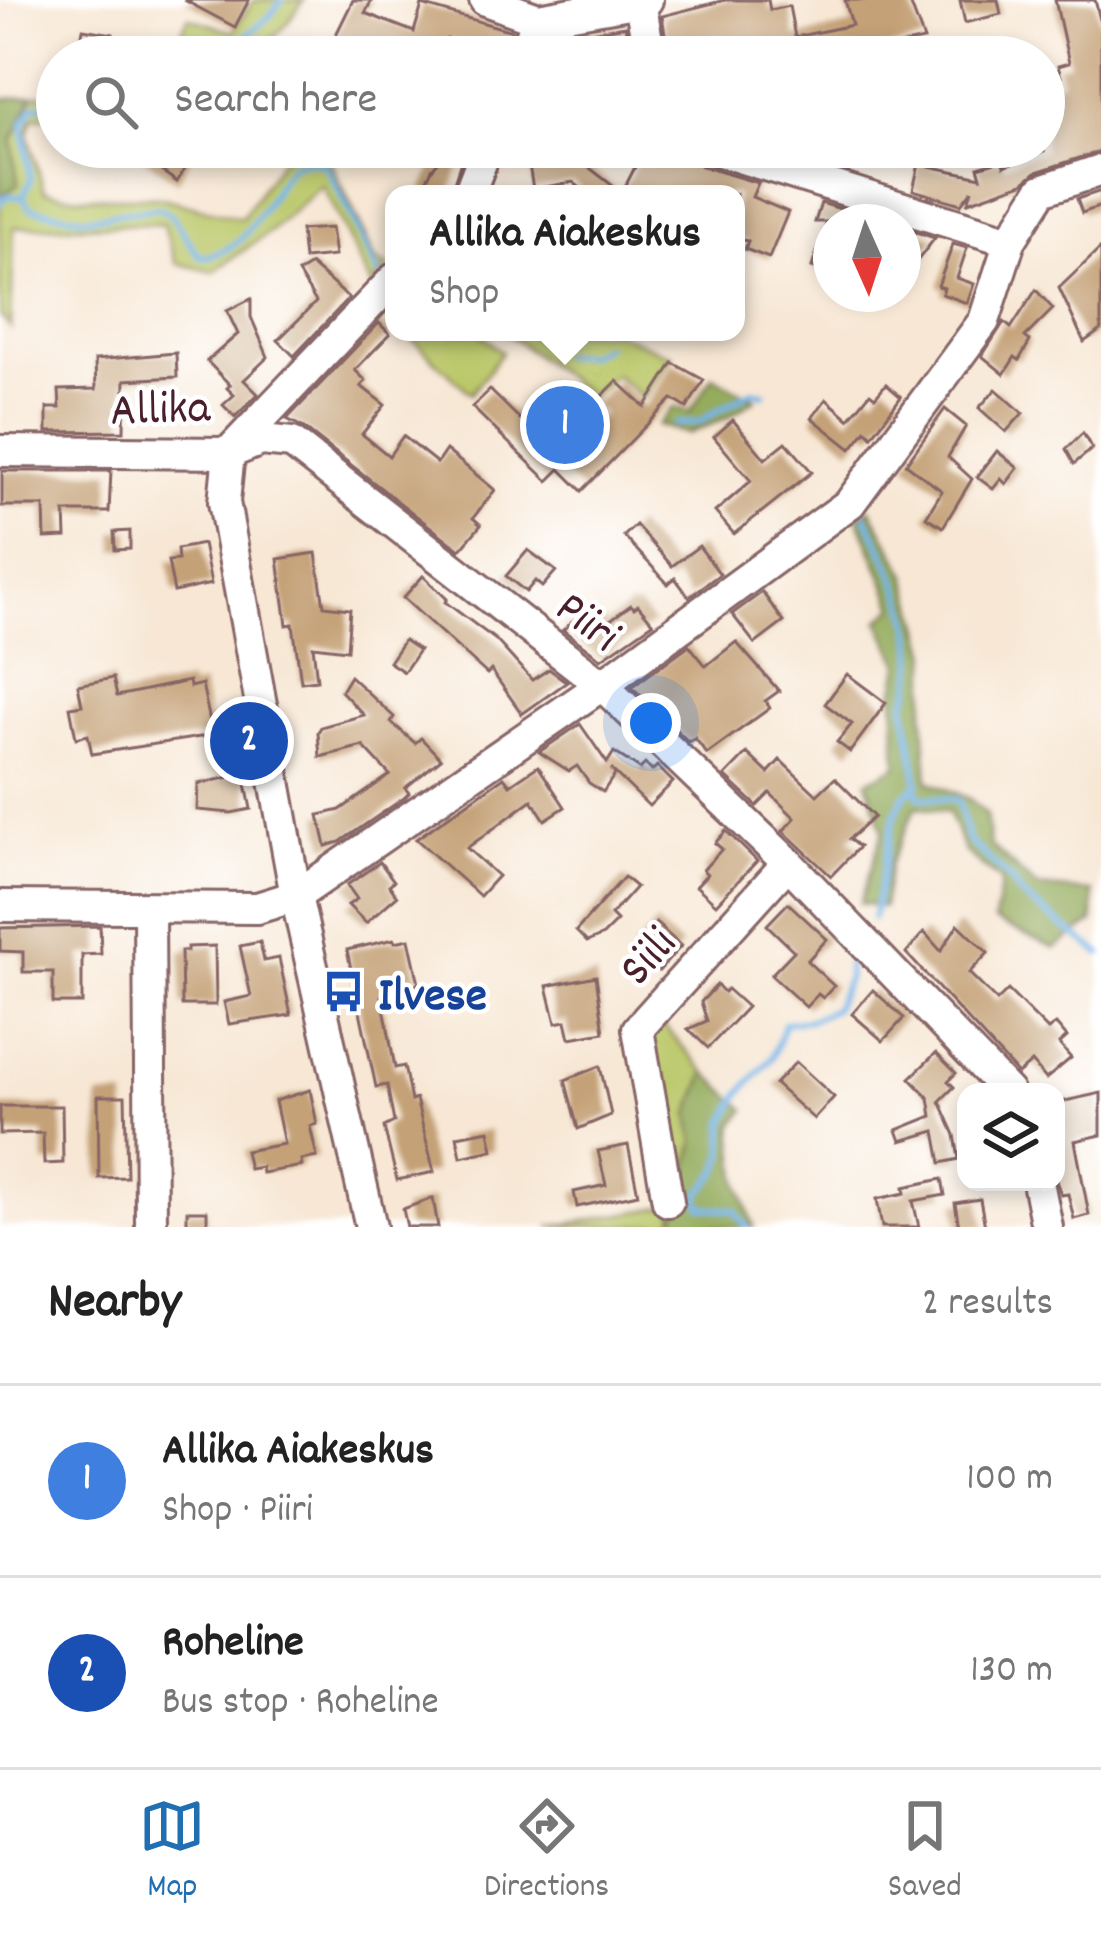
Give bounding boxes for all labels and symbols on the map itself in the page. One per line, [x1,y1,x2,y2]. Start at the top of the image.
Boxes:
north arrow [813,204,921,312]
street label: Allika [109,376,213,449]
pin: 1 [526,380,604,470]
street label: Piiri [538,577,633,672]
your location [621,693,681,753]
pin: 2 [210,696,288,786]
street label: Siili [605,914,696,1004]
place label: Ilvese [378,965,487,1034]
bus stop icon: Ilvese [321,969,367,1015]

